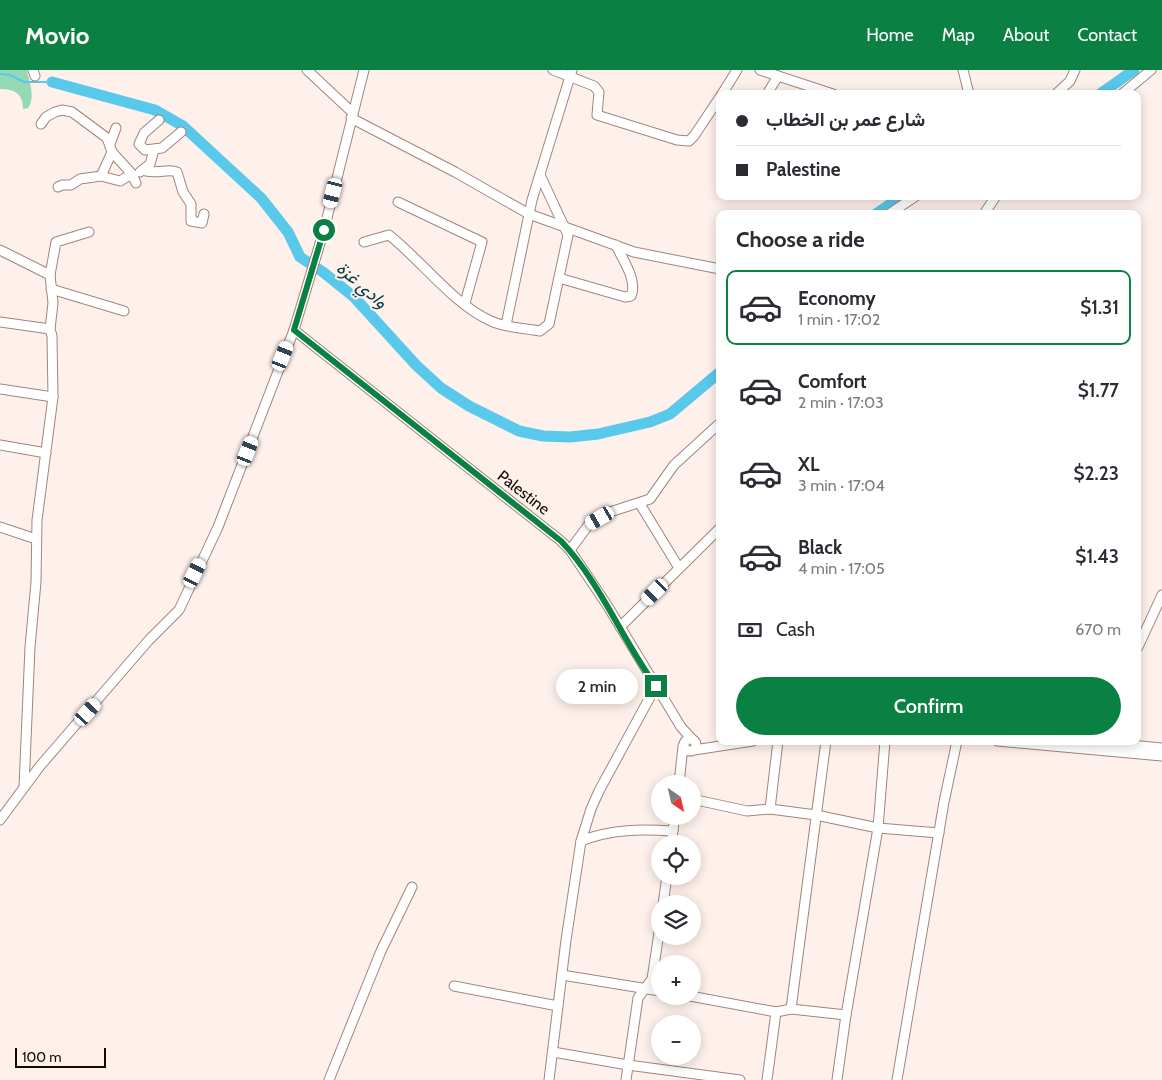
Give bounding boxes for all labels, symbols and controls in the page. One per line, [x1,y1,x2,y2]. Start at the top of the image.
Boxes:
text: Movio [25,21,90,50]
text: Home [866,24,914,46]
text: Map [942,24,975,46]
text: About [1003,24,1049,46]
text: Contact [1077,24,1137,46]
text: شارع عمر بن الخطاب [766,108,925,131]
text: Palestine [766,158,841,181]
car [322,177,343,209]
route start [313,219,335,241]
text: Choose a ride [736,226,865,253]
water label: وادي غزة [329,257,392,316]
icon: car [738,285,783,330]
text: Economy [798,287,876,310]
text: $1.31 [1080,296,1119,319]
text: 1 min · 17:02 [798,310,880,329]
car [270,339,295,373]
icon: car [738,368,783,413]
text: Comfort [798,370,867,393]
text: $1.77 [1078,379,1119,402]
text: 2 min · 17:03 [798,393,884,412]
car [235,434,260,468]
icon: car [738,451,783,496]
text: XL [798,453,819,476]
text: $2.23 [1074,462,1119,485]
street label: Palestine [494,466,554,519]
text: 3 min · 17:04 [798,476,885,495]
car [583,504,616,532]
icon: car [738,534,783,579]
text: Black [798,536,842,559]
text: $1.43 [1075,545,1119,568]
car [181,556,208,590]
text: 4 min · 17:05 [798,559,885,578]
car [639,576,670,608]
icon: cash [736,616,764,644]
text: Cash [776,618,815,641]
text: 670 m [1075,620,1121,639]
callout: 2 min [556,668,638,704]
route end [645,675,667,697]
text: 2 min [578,677,616,696]
button: Confirm [736,677,1121,735]
car [72,696,103,728]
north arrow [651,775,701,825]
map controls [651,775,701,1065]
button: locate [651,835,701,885]
button: layers [651,895,701,945]
button: + [651,955,701,1005]
button: − [651,1015,701,1065]
scale bar [15,1045,106,1068]
text: 100 m [22,1048,62,1066]

